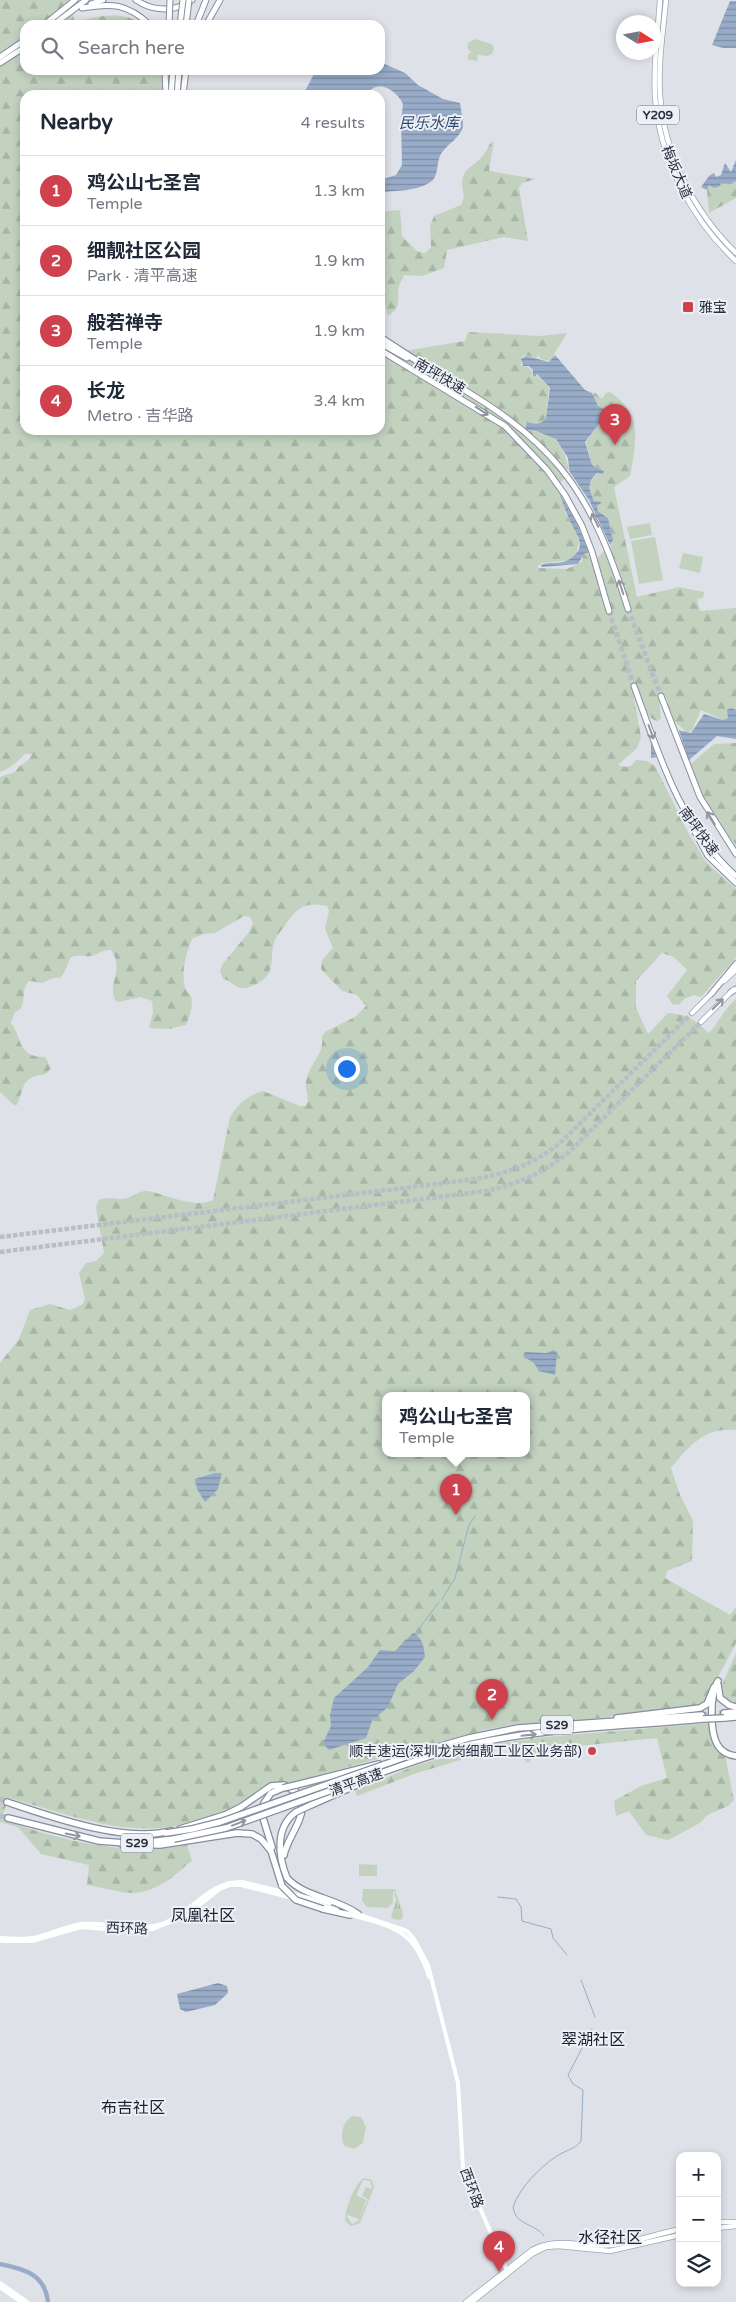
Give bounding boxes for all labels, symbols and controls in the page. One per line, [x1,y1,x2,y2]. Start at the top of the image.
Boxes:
north arrow [616,15,661,60]
search box [20,20,385,75]
icon: search [38,34,66,62]
text: Search here [78,37,185,59]
road number: Y209 [637,106,679,124]
text: Nearby [40,110,113,135]
text: 4 results [301,113,365,133]
water label: 民乐水库 [399,114,462,132]
street label: 梅坂大道 [658,143,695,201]
text: 鸡公山七圣宫 [87,172,201,194]
text: 1 [51,181,61,201]
text: 1.3 km [313,181,365,201]
text: Temple [87,194,143,214]
text: 细靓社区公园 [87,240,201,262]
text: 2 [51,251,61,271]
text: 1.9 km [313,251,365,271]
text: Park · 清平高速 [87,266,198,286]
place label: 雅宝 [699,299,727,316]
marker: 雅宝 [681,300,695,314]
text: 般若禅寺 [87,312,163,334]
text: 3 [51,321,61,341]
text: 1.9 km [313,321,365,341]
text: Temple [87,334,143,354]
street label: 南坪快速 [411,355,468,398]
text: 长龙 [87,380,125,402]
text: 4 [51,391,61,411]
text: 3.4 km [313,391,365,411]
pin: 3 [599,404,631,445]
text: Metro · 吉华路 [87,406,194,426]
one-way arrow [475,406,489,416]
one-way arrow [590,513,599,528]
one-way arrow [616,579,626,595]
one-way arrow [647,724,656,739]
street label: 南坪快速 [675,804,722,859]
one-way arrow [706,811,716,825]
one-way arrow [712,998,724,1010]
your location [334,1056,360,1082]
popup [382,1392,530,1457]
text: 鸡公山七圣宫 [399,1406,513,1428]
text: Temple [399,1428,455,1448]
pin: 1 [440,1474,472,1515]
pin: 2 [476,1679,508,1720]
road number: S29 [541,1716,573,1734]
one-way arrow [520,1730,536,1740]
place label: 顺丰速运(深圳龙岗细靓工业区业务部) [349,1743,582,1760]
marker: 顺丰速运(深圳龙岗细靓工业区业务部) [586,1745,598,1757]
street label: 清平高速 [327,1765,385,1800]
one-way arrow [231,1818,246,1827]
one-way arrow [64,1831,80,1840]
road number: S29 [121,1834,153,1852]
district label: 凤凰社区 [171,1906,235,1926]
street label: 西环路 [106,1919,148,1938]
district label: 翠湖社区 [561,2030,625,2050]
district label: 布吉社区 [101,2098,165,2118]
map controls [676,2152,721,2287]
button: + [676,2152,721,2197]
street label: 西环路 [456,2166,487,2211]
button: − [676,2197,721,2242]
district label: 水径社区 [578,2228,642,2248]
pin: 4 [483,2231,515,2272]
button: layers [676,2242,721,2287]

